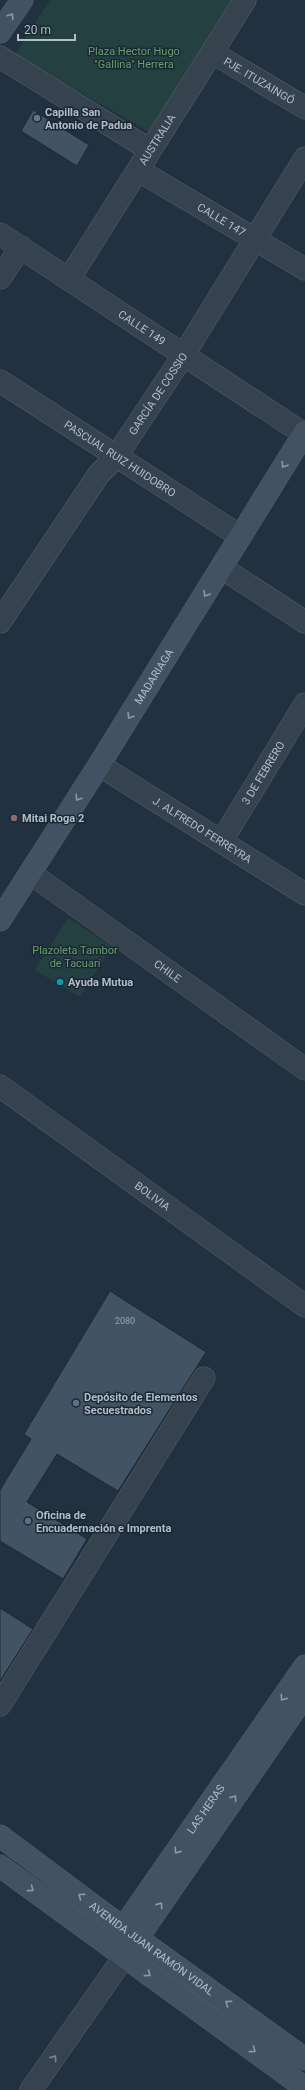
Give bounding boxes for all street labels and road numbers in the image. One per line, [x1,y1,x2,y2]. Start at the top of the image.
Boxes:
street label: PJE. ITUZAINGÓ [222,55,297,107]
street label: AUSTRALIA [136,111,178,167]
street label: CALLE 147 [195,200,248,239]
street label: CALLE 149 [116,307,168,348]
street label: GARCÍA DE COSSIO [126,350,190,437]
street label: PASCUAL RUIZ HUIDOBRO [62,418,178,499]
street label: MADARIAGA [132,646,176,707]
street label: 3 DE FEBRERO [239,739,287,807]
street label: J. ALFREDO FERREYRA [151,794,255,866]
street label: CHILE [152,957,184,985]
street label: BOLIVIA [132,1179,173,1214]
street label: LAS HERAS [184,1781,228,1836]
street label: AVENIDA JUAN RAMÓN VIDAL [87,1899,217,1998]

